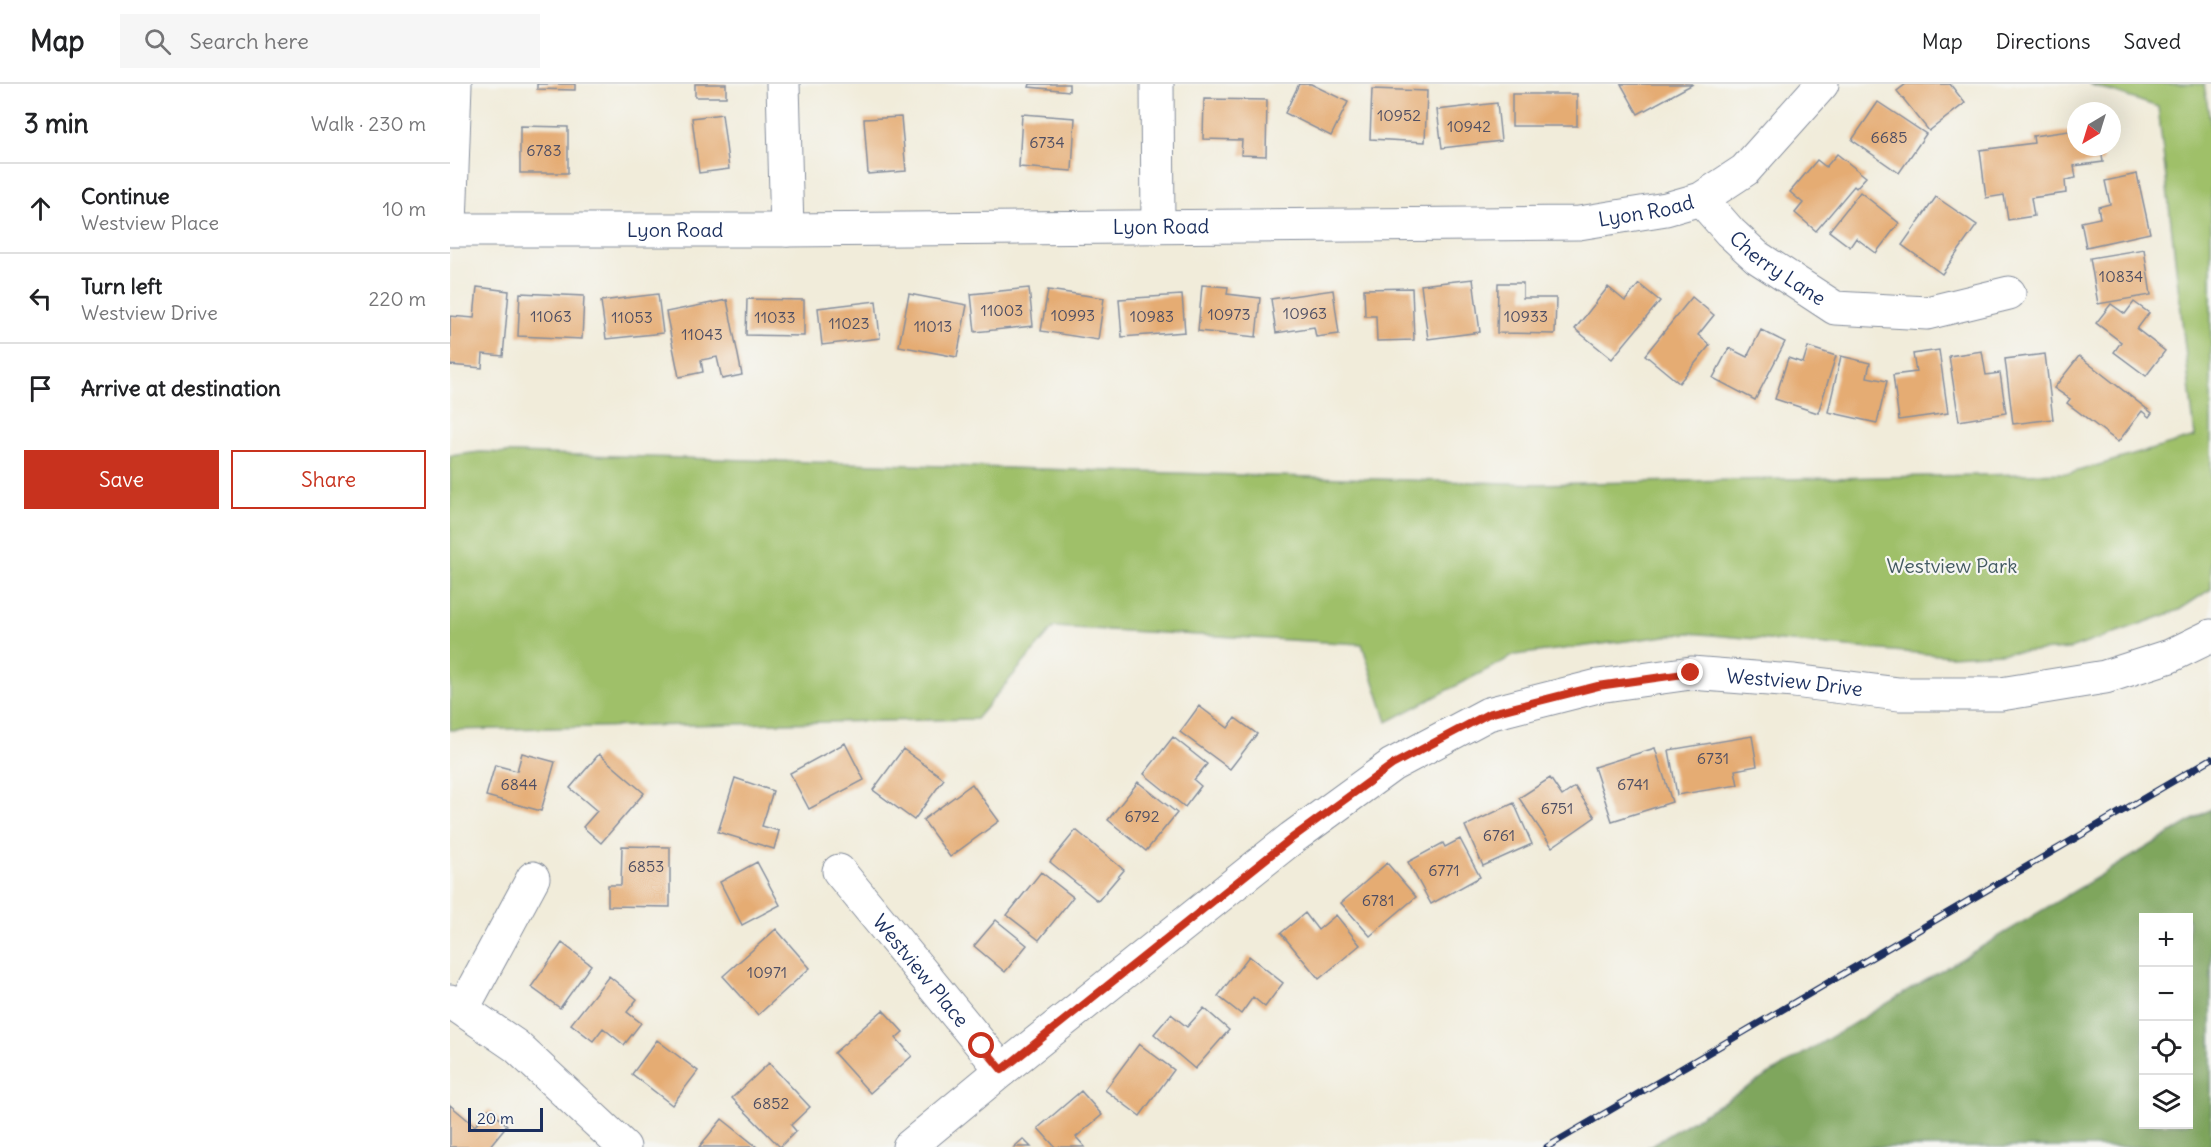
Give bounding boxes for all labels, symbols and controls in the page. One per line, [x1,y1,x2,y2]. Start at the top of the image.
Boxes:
search box [120,14,540,68]
text: Map [30,23,84,59]
icon: search [141,25,174,58]
text: Search here [189,27,309,55]
text: Map [1922,28,1963,55]
text: Directions [1996,28,2090,55]
text: Saved [2123,28,2181,55]
north arrow [2067,102,2121,156]
house number: 10952 [1377,105,1421,125]
text: 3 min [24,107,89,140]
text: Walk · 230 m [311,111,426,136]
house number: 10942 [1447,116,1491,136]
house number: 6685 [1871,127,1907,147]
house number: 6734 [1029,132,1065,152]
house number: 6783 [526,140,562,160]
text: Continue [81,182,170,210]
street label: Lyon Road [1596,189,1697,232]
icon: ahead [24,192,57,225]
text: 10 m [383,196,426,221]
text: Westview Place [81,210,219,235]
street label: Lyon Road [1113,213,1210,239]
street label: Lyon Road [627,217,724,242]
street label: Cherry Lane [1725,225,1831,311]
house number: 10834 [2099,266,2143,286]
text: Turn left [81,272,162,300]
icon: left [24,282,57,315]
text: 220 m [369,286,426,311]
text: Westview Drive [81,300,218,325]
house number: 11003 [981,300,1023,320]
house number: 10963 [1283,303,1327,323]
house number: 10973 [1207,304,1251,324]
house number: 10993 [1051,305,1095,325]
house number: 11063 [530,306,572,326]
house number: 10983 [1130,306,1174,326]
house number: 10933 [1504,306,1548,326]
house number: 11053 [611,307,653,327]
house number: 11033 [754,307,796,327]
house number: 11023 [828,313,870,333]
house number: 11013 [914,316,952,336]
house number: 11043 [681,324,723,344]
icon: arrive [24,372,57,405]
text: Arrive at destination [81,374,281,402]
button: Save [24,450,219,509]
button: Share [231,450,426,509]
park label: Westview Park [1887,553,2017,578]
route end [1677,659,1703,685]
street label: Westview Drive [1725,663,1864,701]
house number: 6731 [1697,748,1729,768]
house number: 6844 [501,774,537,794]
house number: 6741 [1617,774,1649,794]
house number: 6751 [1541,798,1573,818]
house number: 6792 [1124,806,1160,826]
house number: 6761 [1483,825,1515,845]
house number: 6853 [628,856,664,876]
house number: 6771 [1428,860,1460,880]
house number: 6781 [1362,890,1394,910]
street label: Westview Place [868,909,975,1032]
map controls [2139,913,2193,1129]
button: + [2139,913,2193,967]
house number: 10971 [747,962,787,982]
button: − [2139,967,2193,1021]
button: locate [2139,1021,2193,1075]
route start [968,1032,994,1058]
button: layers [2139,1075,2193,1129]
house number: 6852 [753,1093,789,1113]
scale bar [468,1105,543,1132]
text: 20 m [477,1108,514,1128]

